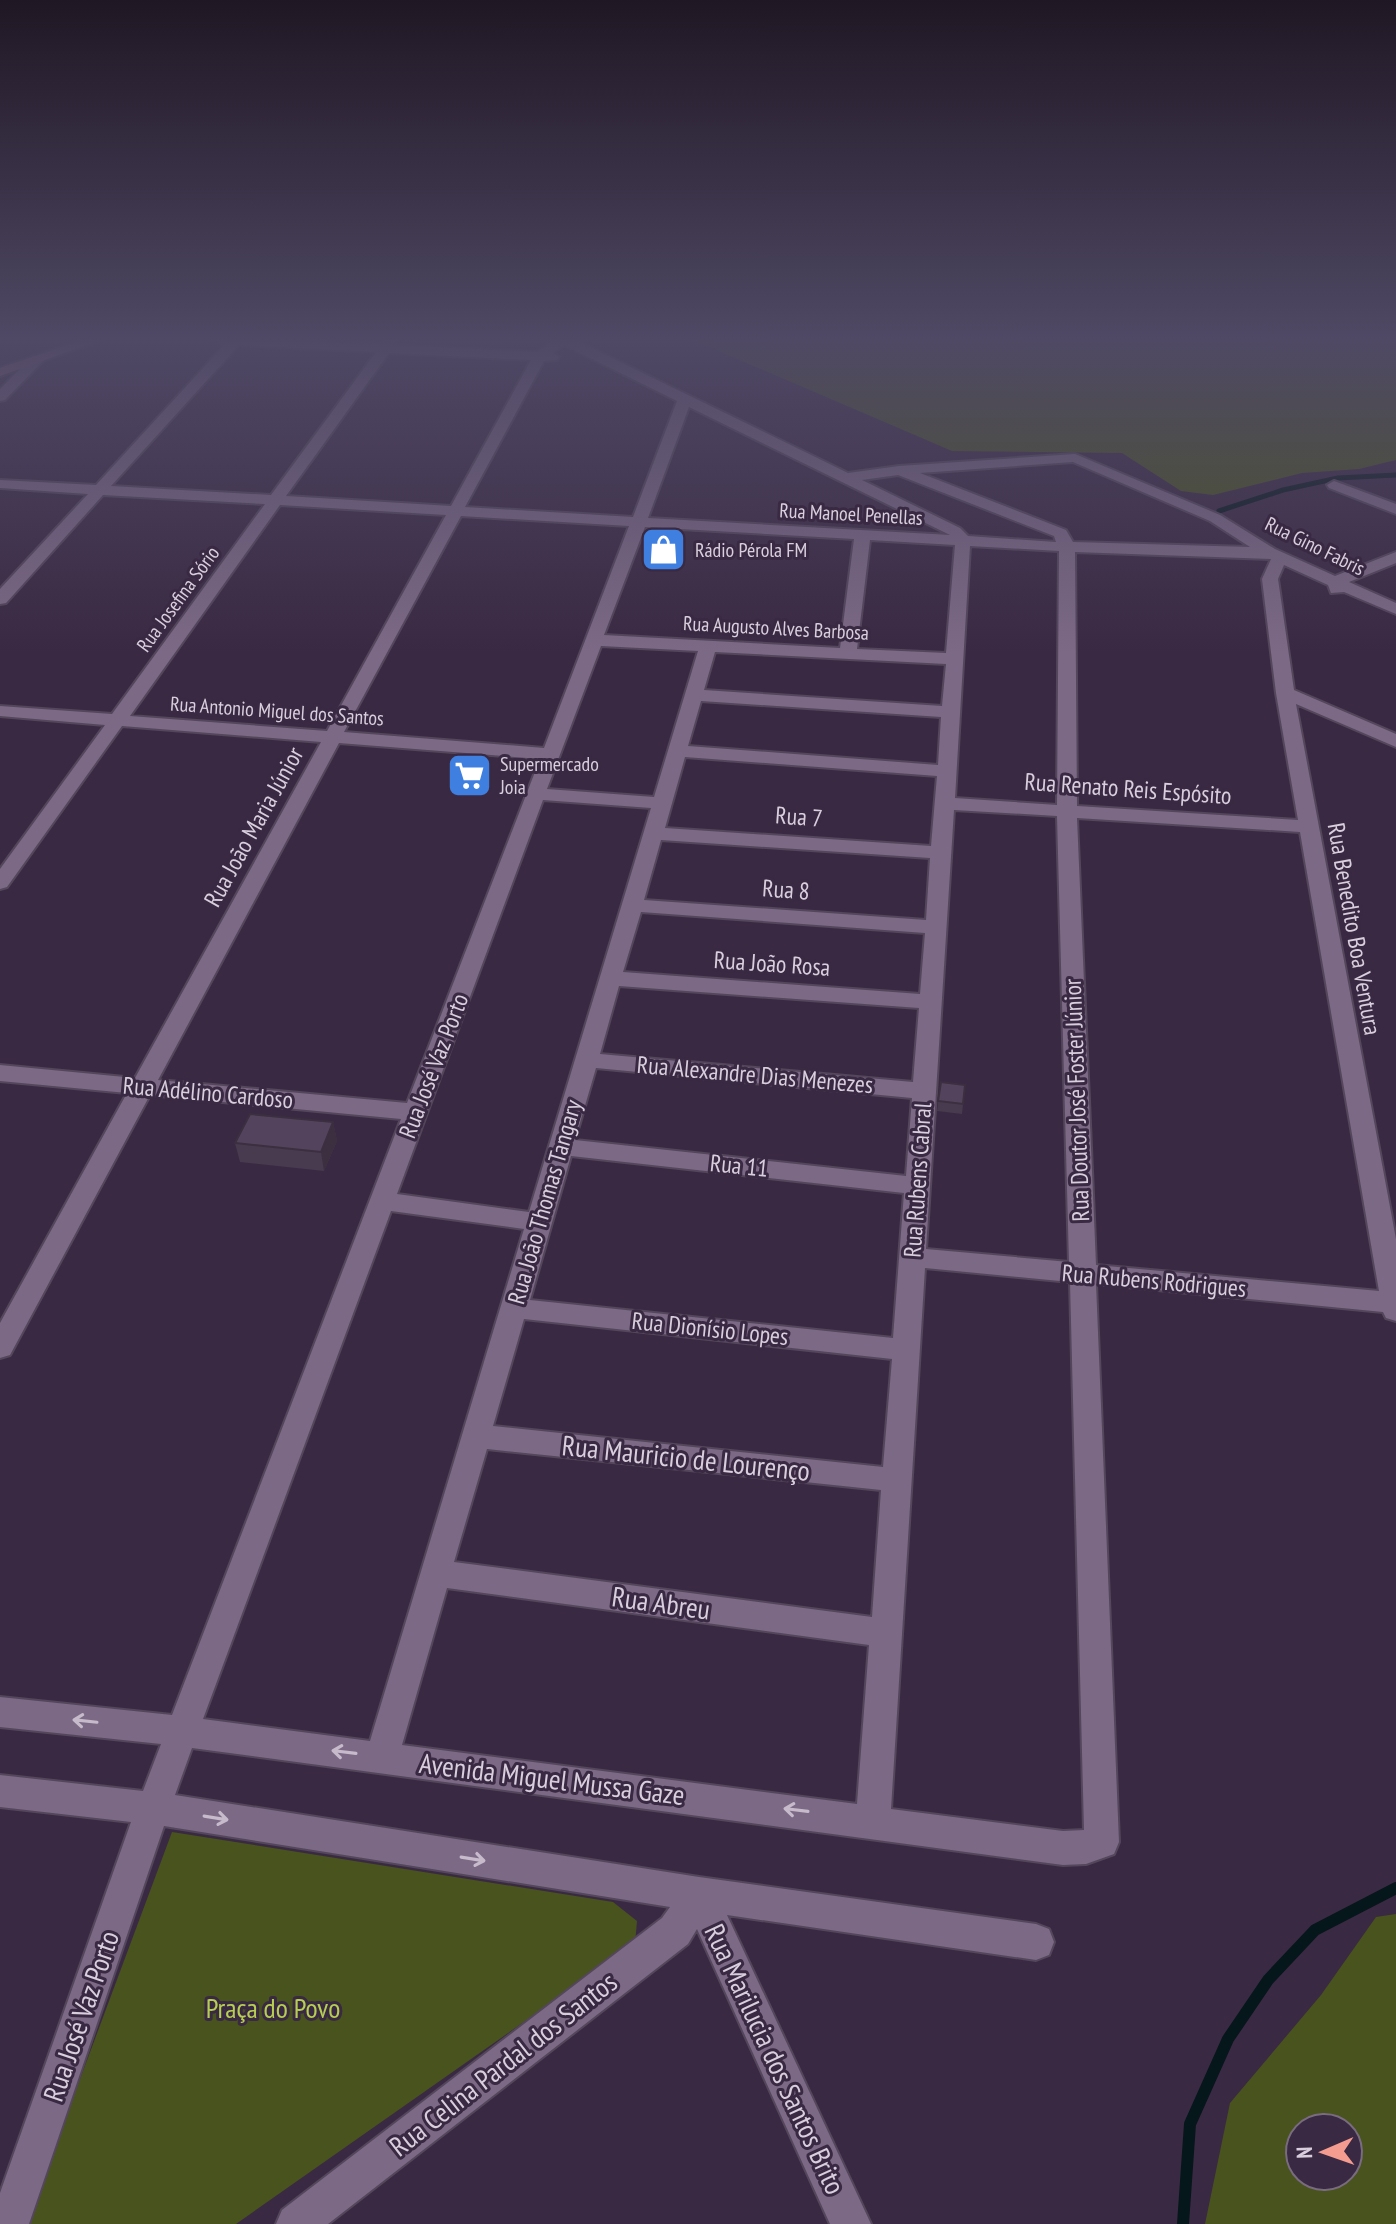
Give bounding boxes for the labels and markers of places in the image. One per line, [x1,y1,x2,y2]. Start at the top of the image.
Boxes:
shop icon: Rádio Pérola FM [640,526,688,574]
place label: Rádio Pérola FM [695,537,807,563]
place label: Supermercado Joia [499,751,599,800]
supermarket icon: Supermercado Joia [445,752,493,800]

